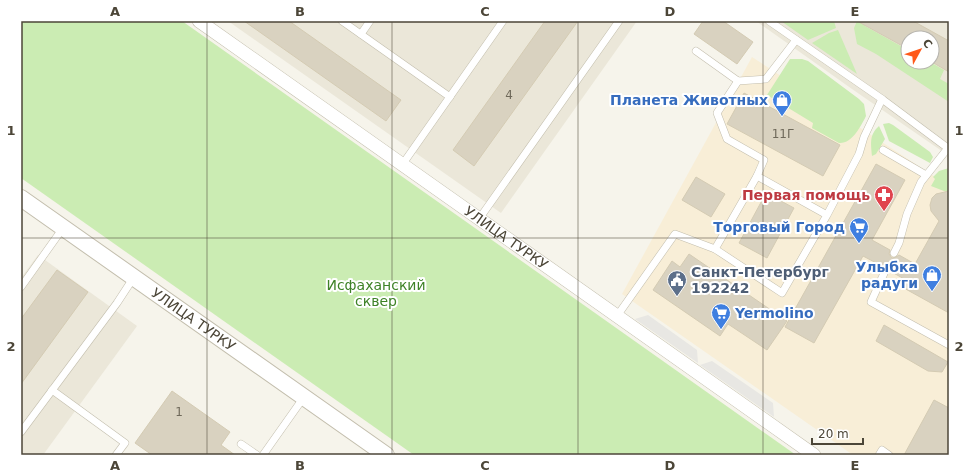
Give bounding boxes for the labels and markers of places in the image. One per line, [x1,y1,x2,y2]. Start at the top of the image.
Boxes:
shop icon: Планета Животных [771,89,793,117]
place label: Планета Животных [610,92,768,108]
pharmacy icon: Первая помощь [873,184,895,212]
place label: Первая помощь [742,187,870,203]
supermarket icon: Торговый Город [848,216,870,244]
place label: Торговый Город [713,219,845,235]
place label: Улыбка радуги [856,259,918,291]
place label: Санкт-Петербург 192242 [691,264,829,296]
shop icon: Улыбка радуги [921,264,943,292]
public building icon: Санкт-Петербург 192242 [666,269,688,297]
supermarket icon: Yermolino [710,302,732,330]
place label: Yermolino [734,305,814,321]

